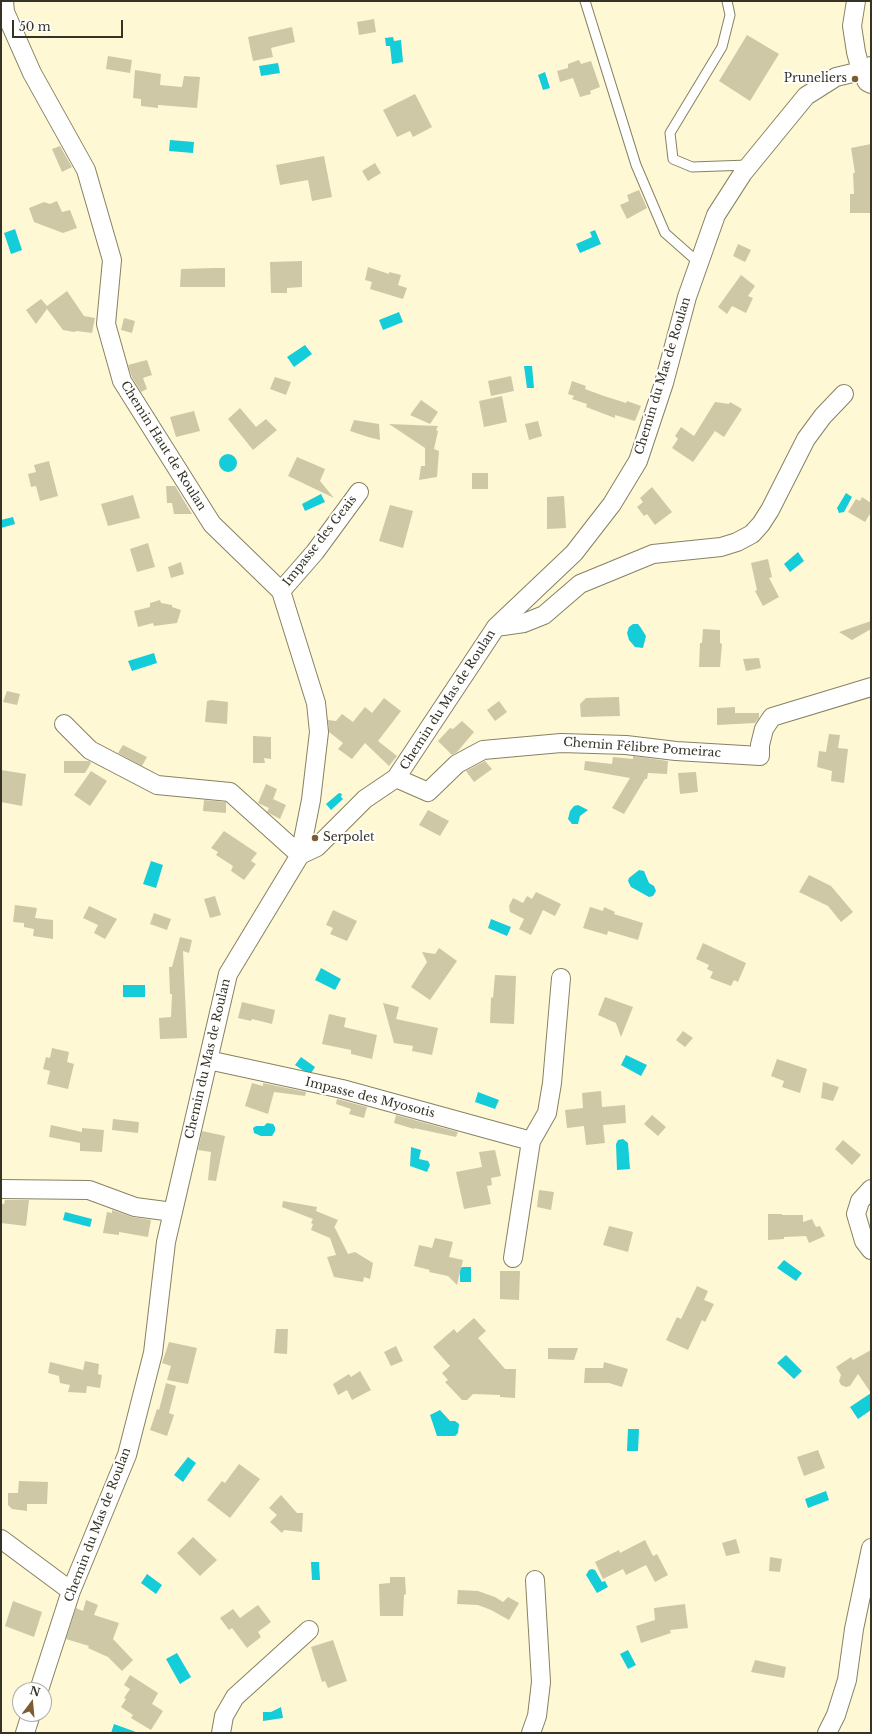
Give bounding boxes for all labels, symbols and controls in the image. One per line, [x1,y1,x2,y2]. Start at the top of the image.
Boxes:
scale bar [14,12,125,38]
text: 50 m [19,19,51,34]
place label: Pruneliers [784,72,847,86]
marker: Pruneliers [850,74,860,84]
street label: Chemin du Mas de Roulan [632,295,694,457]
street label: Chemin Haut de Roulan [117,379,209,513]
street label: Impasse des Geais [280,493,360,589]
street label: Chemin du Mas de Roulan [397,627,499,773]
street label: Chemin Félibre Pomeirac [563,735,721,761]
place label: Serpolet [323,831,375,845]
marker: Serpolet [310,833,320,843]
street label: Chemin du Mas de Roulan [183,977,233,1141]
street label: Impasse des Myosotis [304,1075,436,1121]
street label: Chemin du Mas de Roulan [62,1446,134,1604]
north arrow [12,1682,52,1722]
text: N [28,1683,42,1700]

